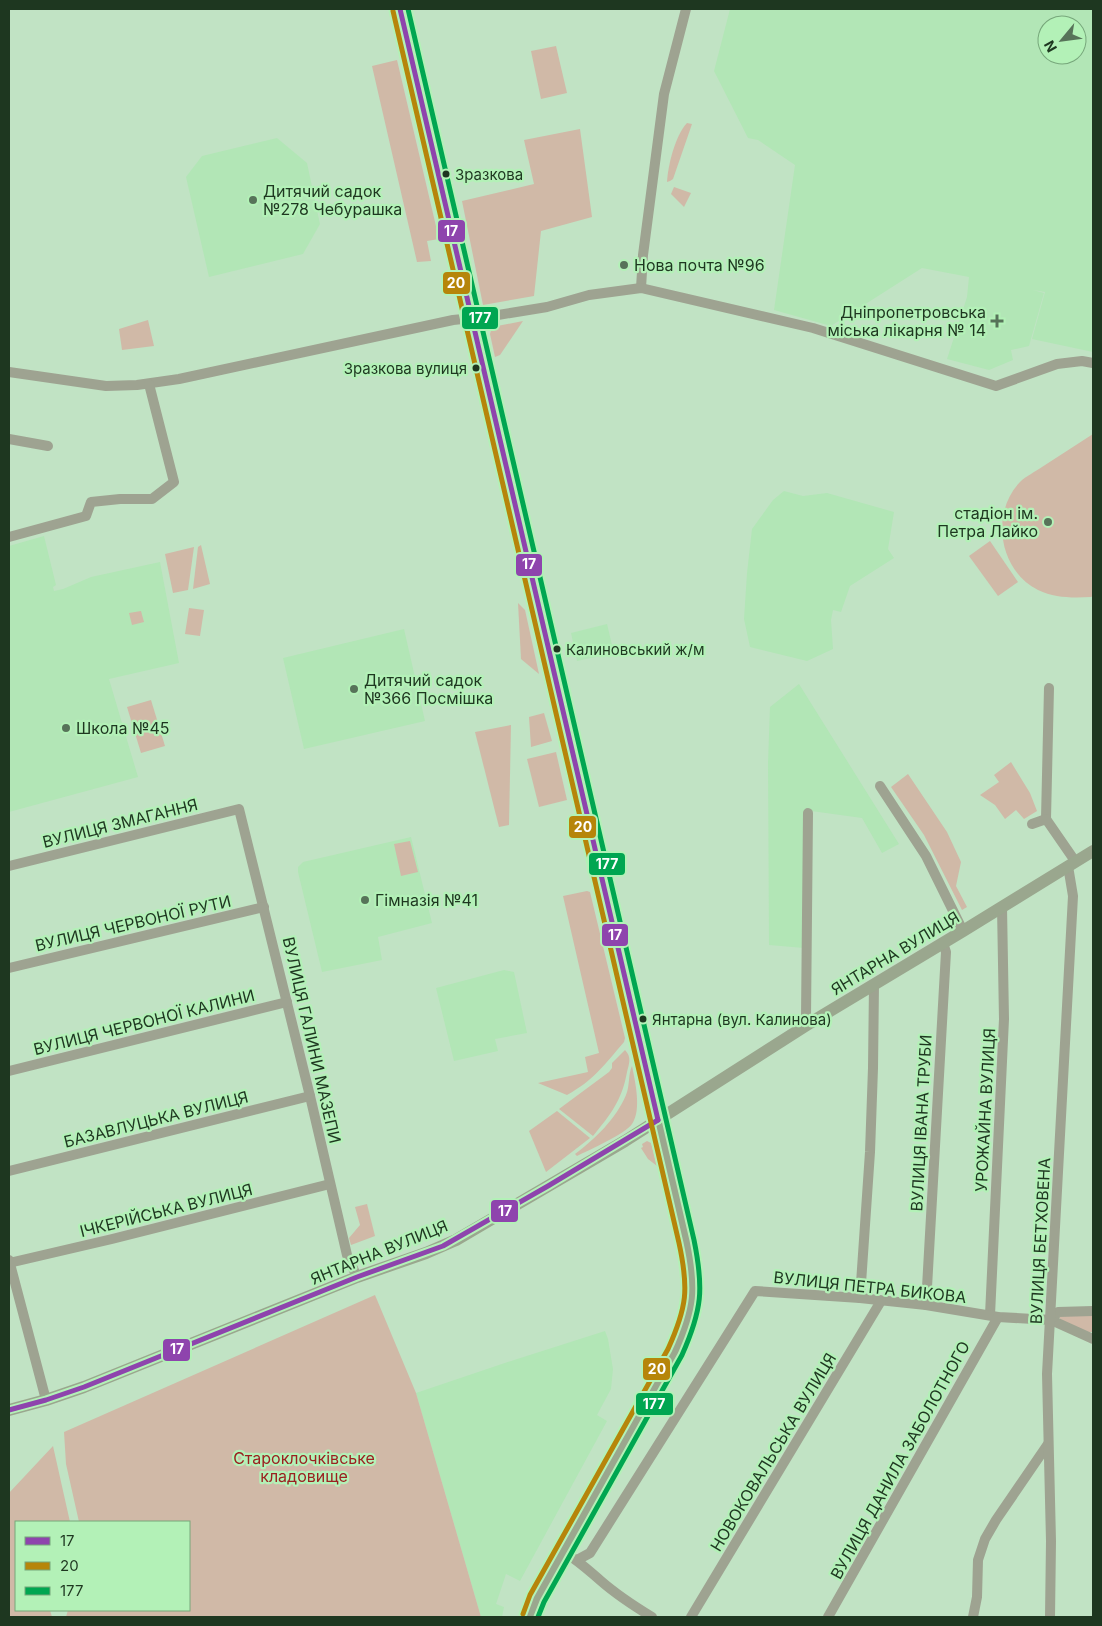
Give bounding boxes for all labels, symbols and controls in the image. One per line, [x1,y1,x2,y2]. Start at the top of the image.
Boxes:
north arrow [1037,15,1087,65]
text: N [1040,38,1060,55]
place label: Зразкова [455,165,523,184]
marker: Зразкова [441,169,451,179]
place label: Дитячий садок №278 Чебурашка [263,181,402,219]
marker: Дитячий садок №278 Чебурашка [247,194,259,206]
line badge: 17 [437,219,466,243]
text: 17 [444,222,458,239]
place label: Нова почта №96 [634,255,765,275]
marker: Нова почта №96 [618,259,630,271]
line badge: 20 [442,271,471,295]
text: 20 [447,274,465,291]
place label: Дніпропетровська міська лікарня № 14 [827,302,986,340]
line badge: 177 [461,306,499,330]
text: 177 [469,309,491,326]
marker: Дніпропетровська міська лікарня № 14 [990,314,1004,328]
place label: Зразкова вулиця [344,359,467,378]
marker: Зразкова вулиця [471,363,481,373]
place label: стадіон ім. Петра Лайко [937,503,1038,541]
marker: стадіон ім. Петра Лайко [1042,516,1054,528]
line badge: 17 [515,553,543,577]
text: 17 [522,555,536,572]
place label: Калиновський ж/м [566,640,704,659]
marker: Калиновський ж/м [552,644,562,654]
place label: Дитячий садок №366 Посмішка [364,670,493,708]
marker: Дитячий садок №366 Посмішка [348,683,360,695]
place label: Школа №45 [76,718,169,738]
marker: Школа №45 [60,722,72,734]
street label: ВУЛИЦЯ ЗМАГАННЯ [40,794,200,852]
line badge: 20 [568,815,597,839]
text: 20 [574,818,592,835]
line badge: 177 [588,852,626,876]
text: 177 [596,855,618,872]
place label: Гімназія №41 [375,890,478,910]
street label: ВУЛИЦЯ ЧЕРВОНОЇ РУТИ [33,891,233,955]
marker: Гімназія №41 [359,894,371,906]
street label: ЯНТАРНА ВУЛИЦЯ [827,907,963,999]
line badge: 17 [601,923,629,947]
text: 17 [608,926,622,943]
street label: ВУЛИЦЯ ГАЛИНИ МАЗЕПИ [278,935,346,1145]
street label: ВУЛИЦЯ ЧЕРВОНОЇ КАЛИНИ [31,985,257,1059]
place label: Янтарна (вул. Калинова) [652,1010,832,1029]
marker: Янтарна (вул. Калинова) [638,1014,648,1024]
street label: УРОЖАЙНА ВУЛИЦЯ [971,1028,999,1192]
street label: ВУЛИЦЯ ІВАНА ТРУБИ [906,1034,936,1212]
street label: БАЗАВЛУЦЬКА ВУЛИЦЯ [62,1086,250,1152]
street label: ВУЛИЦЯ БЕТХОВЕНА [1026,1157,1054,1325]
street label: ІЧКЕРІЙСЬКА ВУЛИЦЯ [78,1179,254,1241]
line badge: 17 [490,1199,519,1223]
text: 17 [498,1202,512,1219]
street label: ЯНТАРНА ВУЛИЦЯ [307,1215,451,1289]
street label: ВУЛИЦЯ ПЕТРА БИКОВА [773,1267,967,1307]
street label: ВУЛИЦЯ ДАНИЛА ЗАБОЛОТНОГО [826,1337,974,1583]
line badge: 17 [162,1338,191,1362]
text: 17 [170,1340,184,1357]
street label: НОВОКОВАЛЬСЬКА ВУЛИЦЯ [706,1349,840,1555]
line badge: 20 [642,1357,671,1381]
text: 20 [648,1360,666,1377]
line badge: 177 [635,1392,674,1416]
text: 177 [643,1395,665,1412]
park label: Староклочківське кладовище [233,1448,375,1486]
legend [15,1521,190,1611]
text: 17 [60,1531,75,1550]
text: 20 [60,1556,79,1575]
text: 177 [60,1581,83,1600]

